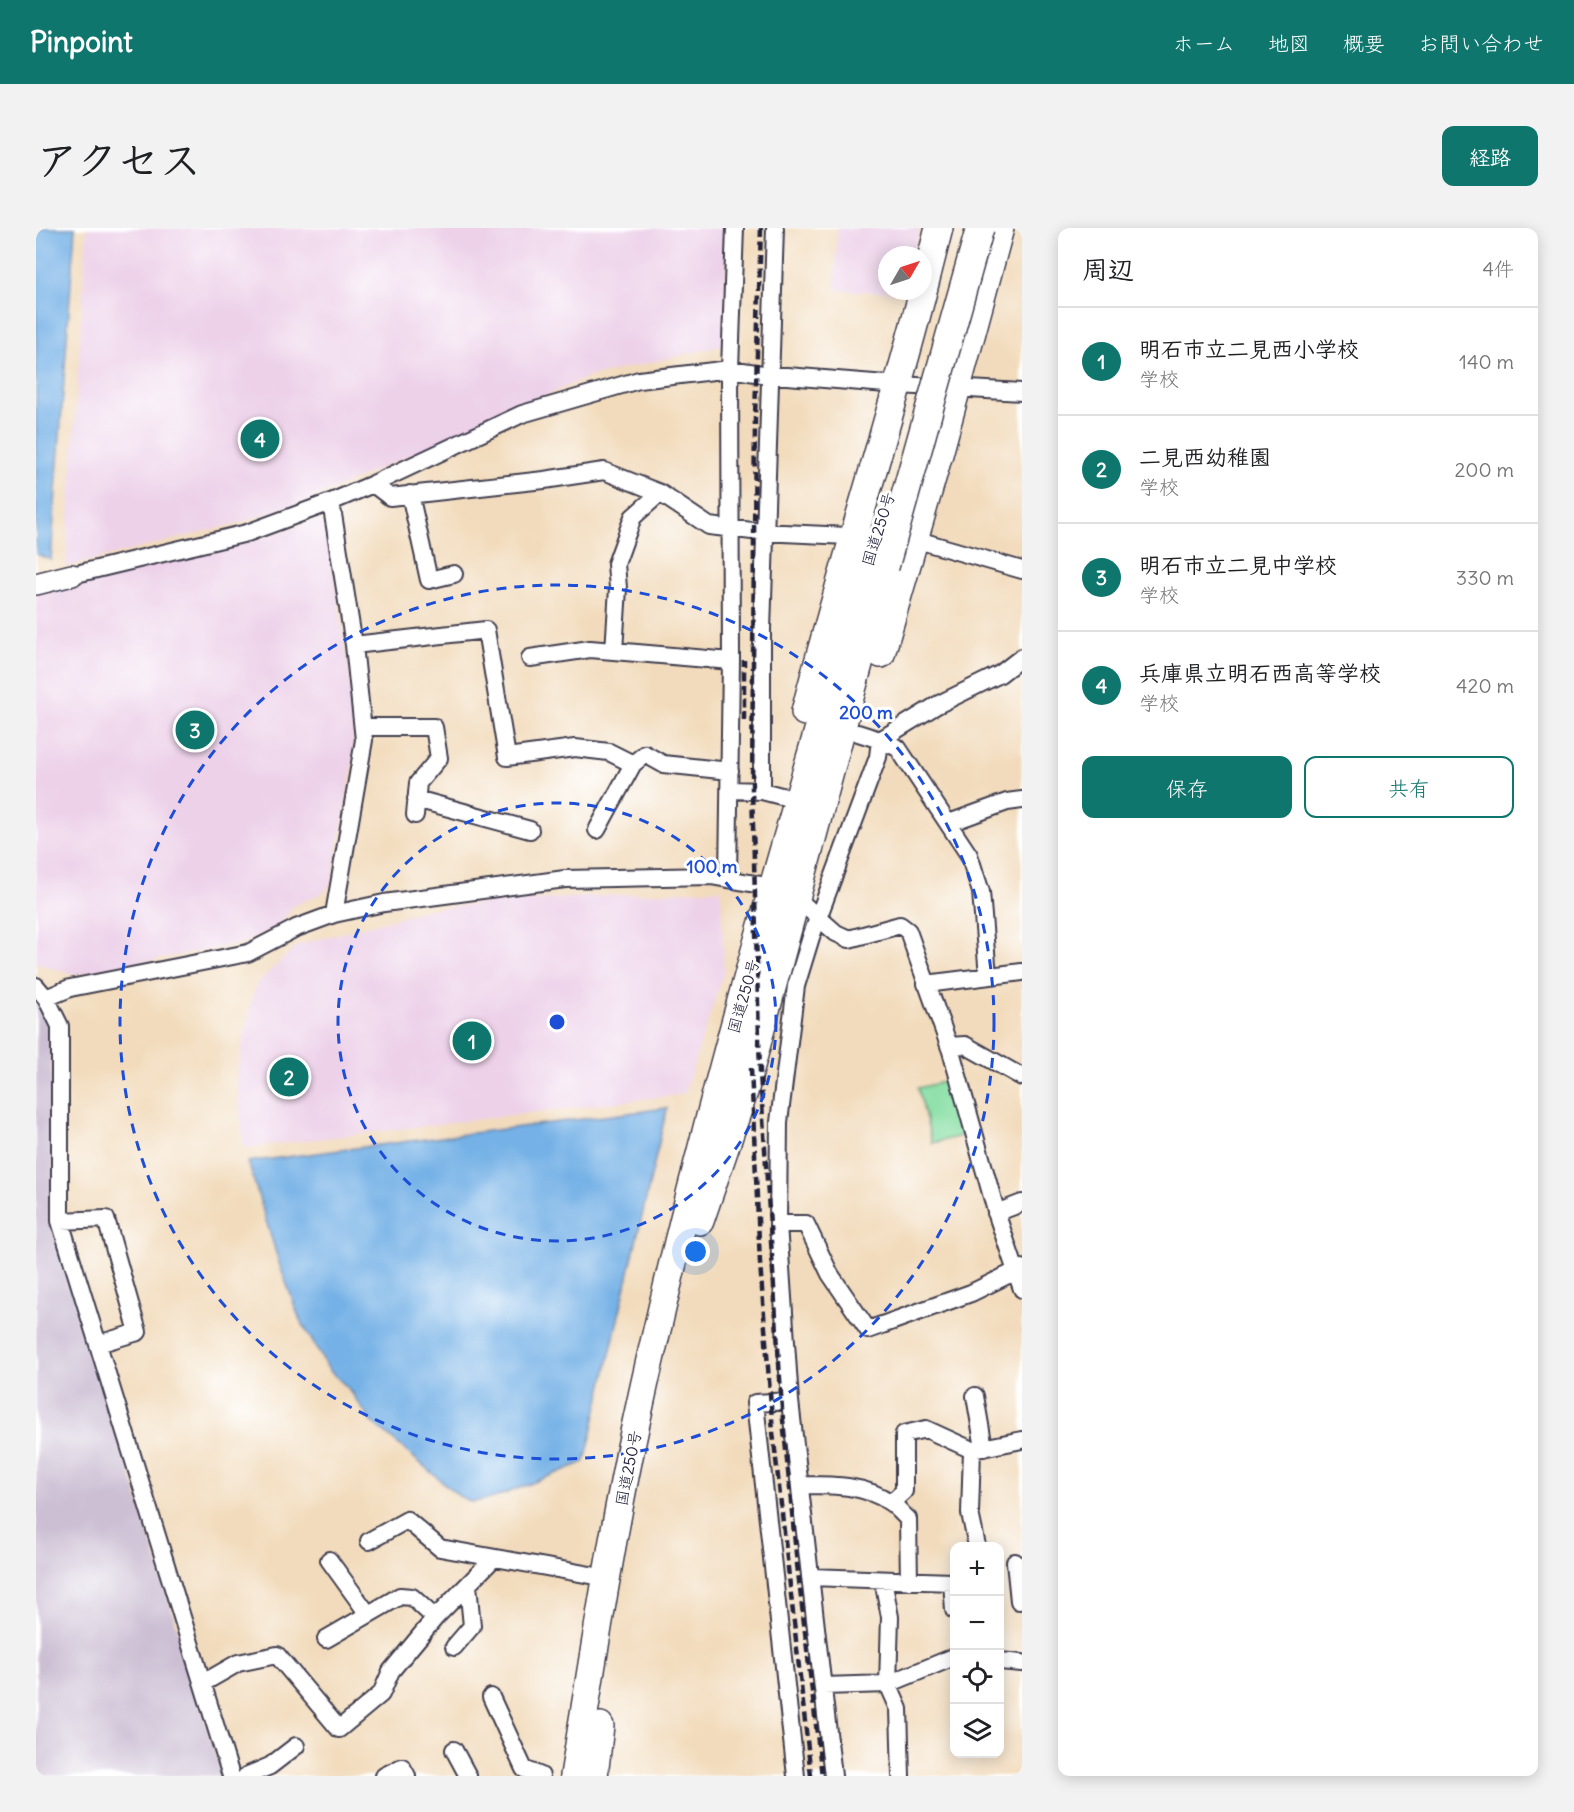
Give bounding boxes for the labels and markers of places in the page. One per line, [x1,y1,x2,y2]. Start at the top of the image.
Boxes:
pin: 4 [240,416,280,462]
pin: 3 [176,708,214,752]
centre of rings [547,1012,567,1032]
pin: 1 [452,1018,492,1064]
pin: 2 [270,1054,308,1100]

